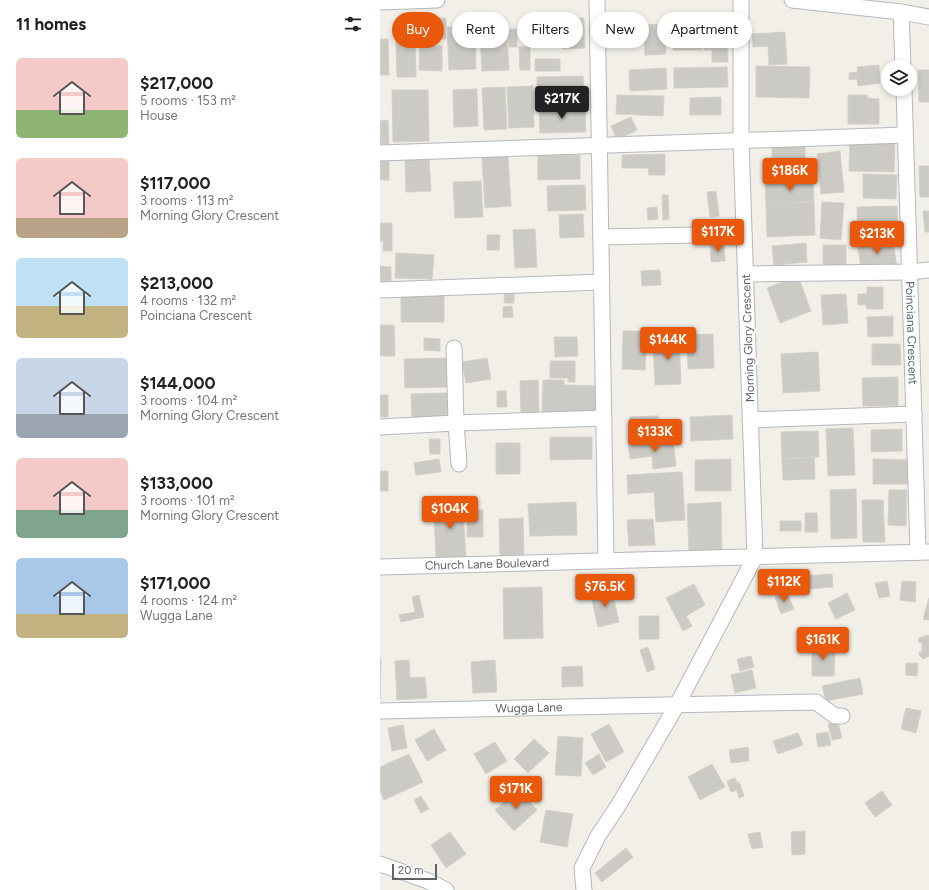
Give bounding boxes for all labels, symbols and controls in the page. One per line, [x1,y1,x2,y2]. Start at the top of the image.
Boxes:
chip: Buy [392,12,444,48]
chip: Rent [452,12,509,48]
chip: Filters [517,12,583,48]
chip: New [591,12,649,48]
chip: Apartment [657,12,752,48]
icon: filters [342,13,364,35]
text: 11 homes [16,14,86,34]
map controls [881,60,917,96]
button: layers [881,60,917,96]
text: $217,000 [140,73,213,93]
icon: home [48,74,96,122]
pin: $217K [534,86,590,120]
text: $217K [544,91,580,106]
text: 5 rooms · 153 m² [140,93,236,108]
text: House [140,108,178,123]
pin: $186K [762,158,818,192]
text: $186K [772,163,808,178]
text: $117,000 [140,173,211,193]
icon: home [48,174,96,222]
text: 3 rooms · 113 m² [140,193,233,208]
text: Morning Glory Crescent [140,208,279,223]
pin: $117K [690,219,746,253]
pin: $213K [849,221,905,255]
text: $117K [701,224,735,239]
text: $213K [859,226,895,241]
text: $213,000 [140,273,213,293]
street label: Morning Glory Crescent [739,273,757,402]
icon: home [48,274,96,322]
street label: Poinciana Crescent [903,281,920,385]
text: 4 rooms · 132 m² [140,293,236,308]
text: Poinciana Crescent [140,308,252,323]
pin: $144K [640,327,696,361]
text: $144K [649,332,687,347]
text: $144,000 [140,373,216,393]
icon: home [48,374,96,422]
text: 3 rooms · 104 m² [140,393,237,408]
text: Morning Glory Crescent [140,408,279,423]
pin: $133K [627,419,683,453]
text: $133K [637,424,673,439]
text: $133,000 [140,473,213,493]
icon: home [48,474,96,522]
text: 3 rooms · 101 m² [140,493,235,508]
pin: $104K [422,496,478,530]
text: $104K [431,501,469,516]
text: Morning Glory Crescent [140,508,279,523]
street label: Church Lane Boulevard [425,555,549,573]
pin: $112K [756,569,812,603]
text: $171,000 [140,573,211,593]
icon: home [48,574,96,622]
pin: $76.5K [572,574,638,608]
text: $112K [767,574,801,589]
text: $76.5K [584,579,626,594]
text: 4 rooms · 124 m² [140,593,237,608]
text: Wugga Lane [140,608,213,623]
pin: $161K [795,627,851,661]
text: $161K [806,632,840,647]
street label: Wugga Lane [495,700,563,716]
pin: $171K [488,776,544,810]
text: $171K [499,781,533,796]
scale bar [392,862,437,881]
text: 20 m [398,864,423,877]

